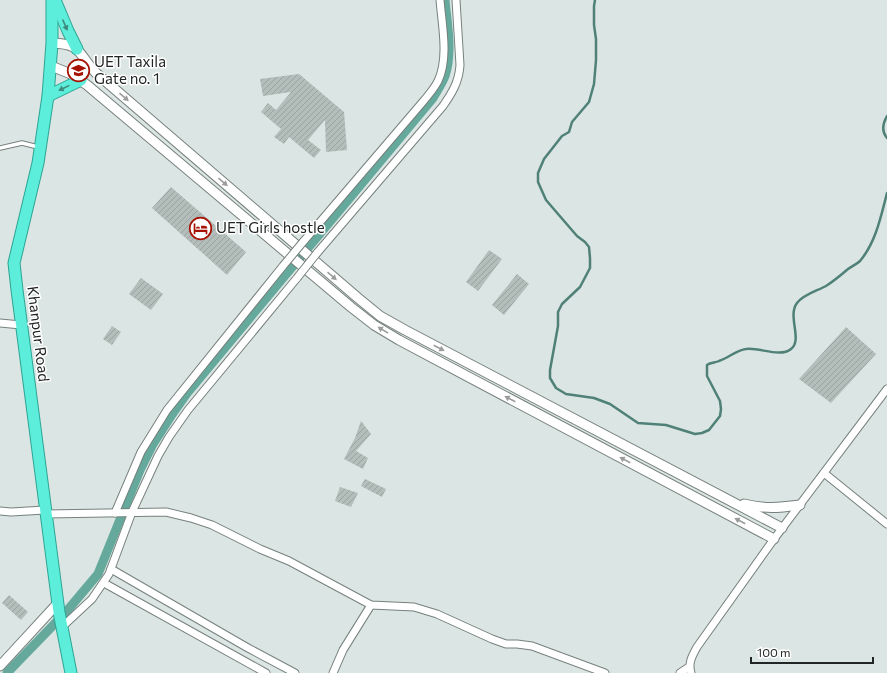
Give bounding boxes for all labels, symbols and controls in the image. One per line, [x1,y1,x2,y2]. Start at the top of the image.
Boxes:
one-way arrow [63,19,69,31]
place label: UET Taxila Gate no. 1 [94,52,166,87]
school or university icon: UET Taxila Gate no. 1 [66,58,92,84]
one-way arrow [59,85,70,91]
one-way arrow [119,93,130,102]
one-way arrow [218,177,227,186]
hotel icon: UET Girls hostle [187,215,213,241]
place label: UET Girls hostle [216,218,325,236]
one-way arrow [327,271,337,281]
street label: Khanpur Road [24,285,54,383]
one-way arrow [377,327,389,334]
one-way arrow [433,345,445,352]
one-way arrow [504,396,516,402]
one-way arrow [619,457,631,463]
one-way arrow [734,517,745,524]
scale bar [751,639,873,665]
text: 100 m [757,645,791,659]

